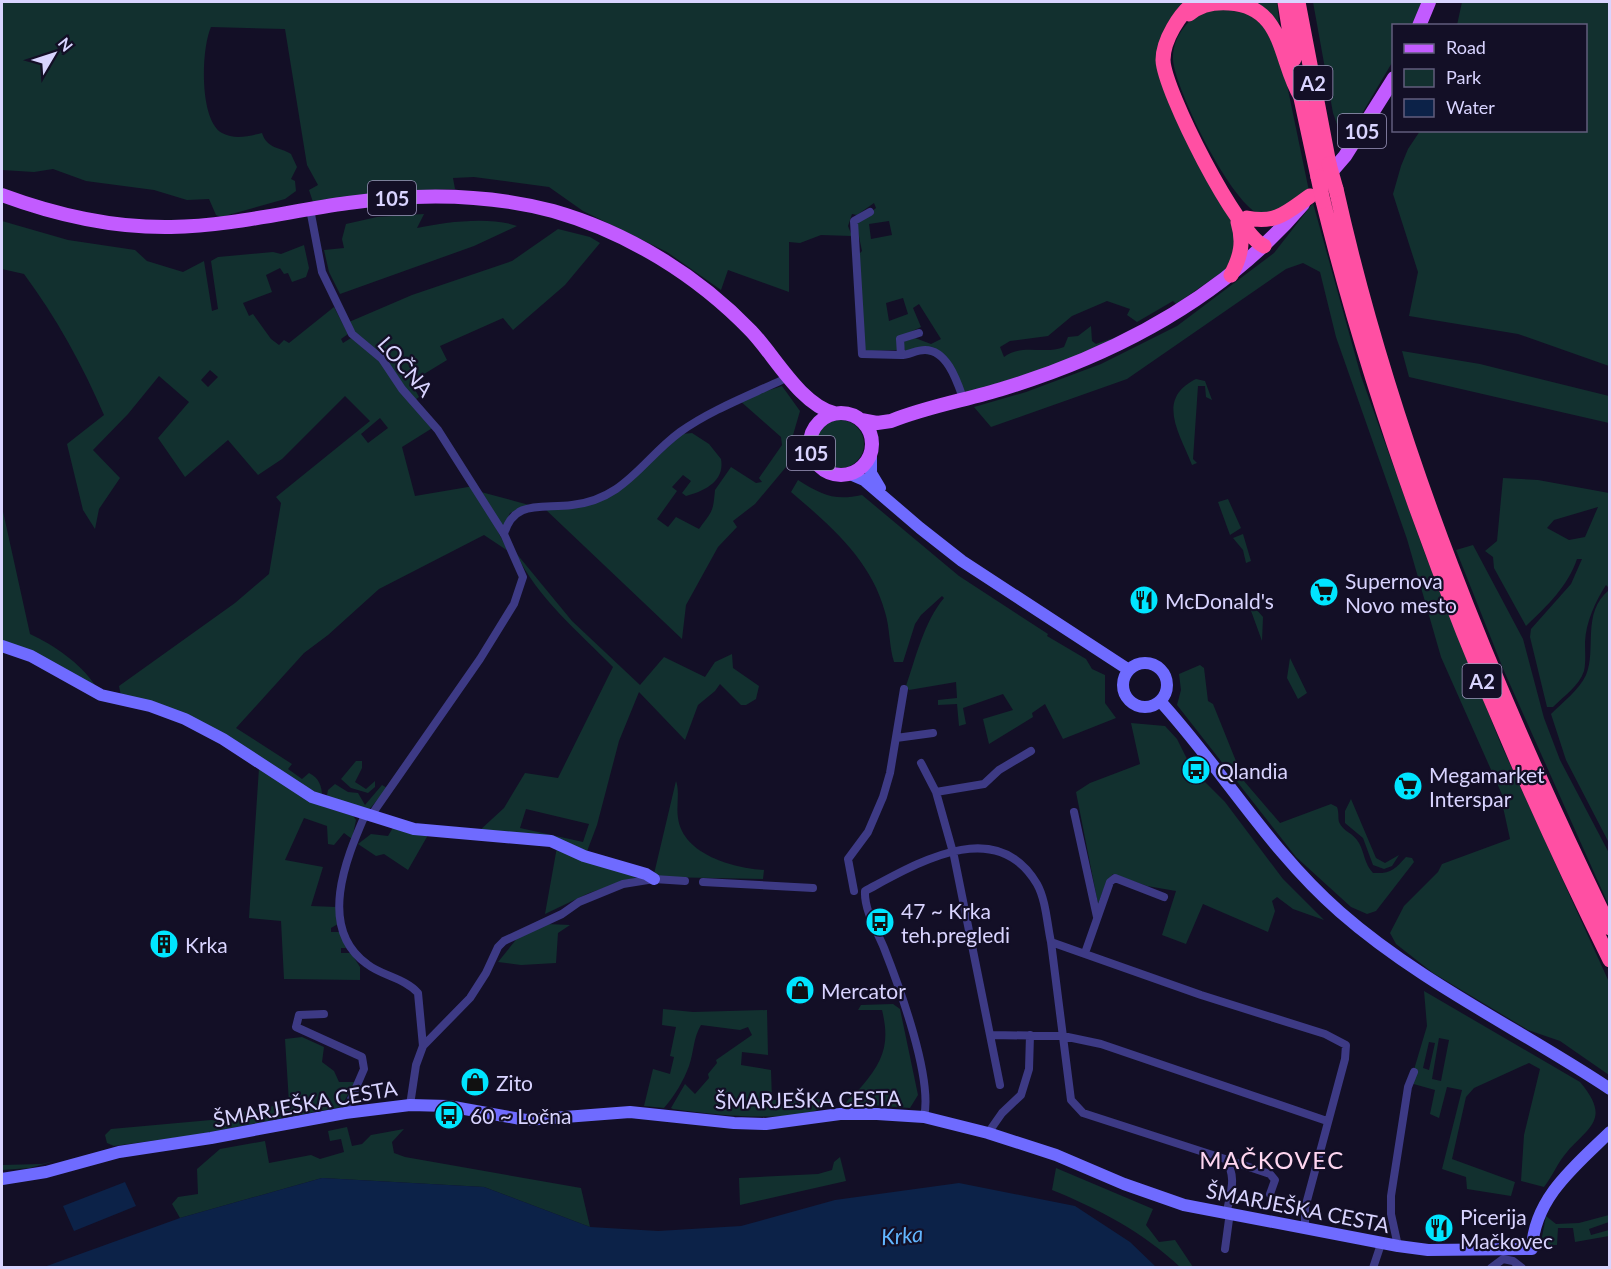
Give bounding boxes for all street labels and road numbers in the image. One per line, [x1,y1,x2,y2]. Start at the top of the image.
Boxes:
road number: A2 [1294,66,1332,100]
road number: 105 [1338,114,1386,148]
road number: 105 [368,181,416,215]
street label: LOČNA [373,331,439,402]
road number: 105 [787,436,835,470]
road number: A2 [1462,664,1502,698]
street label: ŠMARJEŠKA CESTA [211,1074,400,1131]
street label: ŠMARJEŠKA CESTA [715,1085,902,1113]
street label: ŠMARJEŠKA CESTA [1204,1177,1393,1237]

